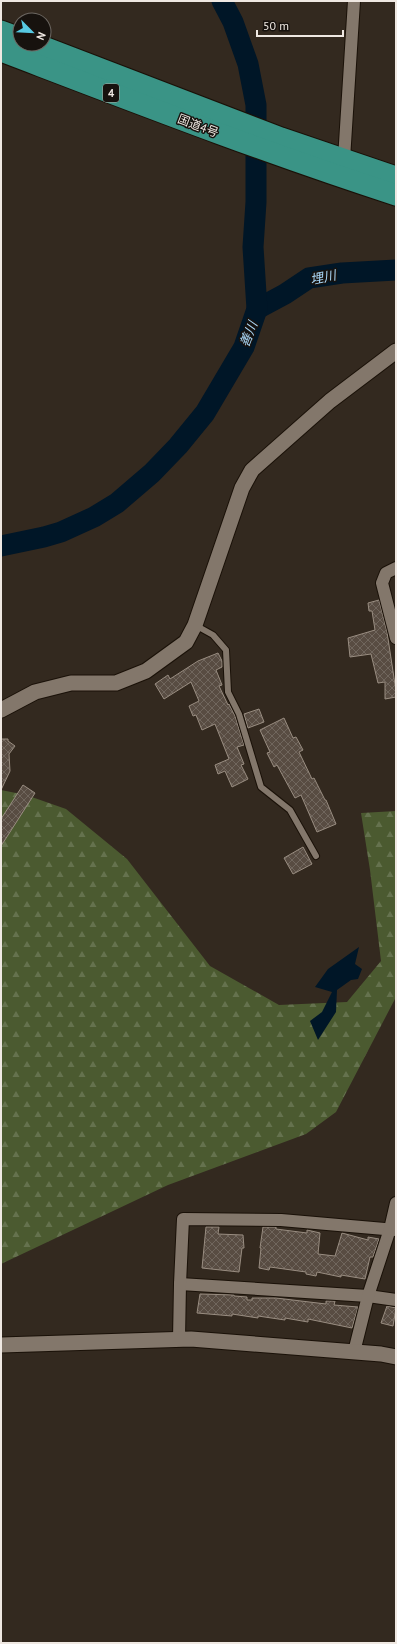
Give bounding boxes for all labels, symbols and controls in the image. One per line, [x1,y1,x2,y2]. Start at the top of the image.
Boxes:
north arrow [12,12,52,52]
scale bar [257,12,343,38]
text: 50 m [263,18,289,33]
text: N [33,30,49,42]
road number: 4 [103,84,119,102]
street label: 国道4号 [176,111,221,140]
water label: 埋川 [309,266,340,289]
water label: 善川 [236,317,262,349]

